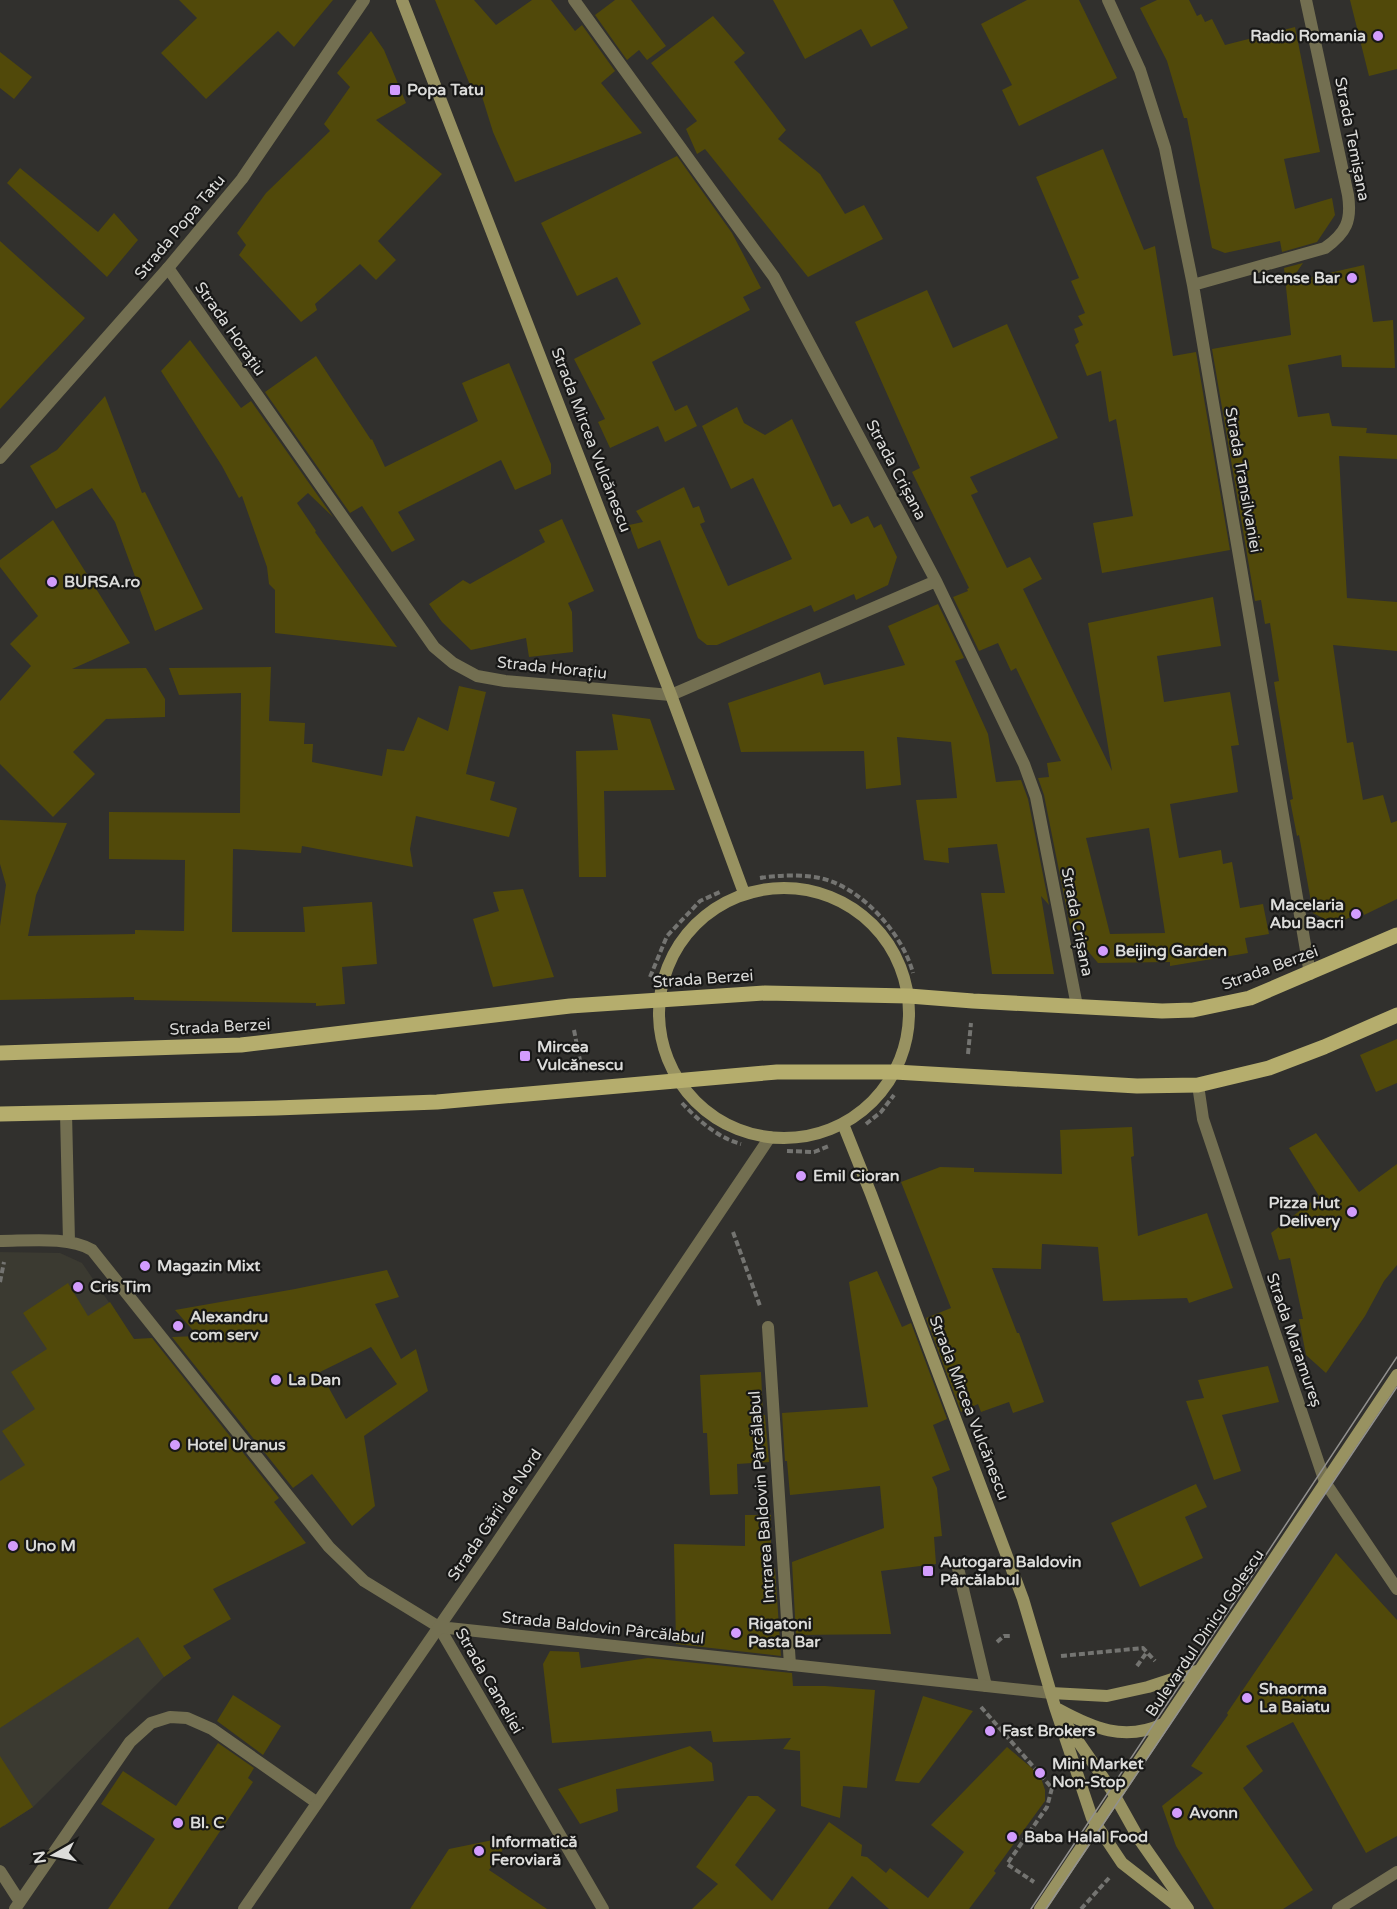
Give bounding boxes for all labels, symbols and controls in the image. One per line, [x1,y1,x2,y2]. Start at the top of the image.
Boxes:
place label: Radio Romania [1250,26,1366,46]
marker: Radio Romania [1371,29,1385,43]
street label: Strada Temișana [1330,75,1374,203]
place label: Popa Tatu [407,80,484,100]
marker: Popa Tatu [388,83,402,97]
street label: Strada Popa Tatu [130,171,230,283]
place label: License Bar [1252,268,1341,288]
marker: License Bar [1345,271,1359,285]
street label: Strada Horațiu [190,278,270,380]
street label: Strada Mircea Vulcănescu [546,345,636,535]
street label: Strada Transilvaniei [1220,406,1266,554]
street label: Strada Crișana [861,417,931,523]
place label: BURSA.ro [64,572,140,592]
marker: BURSA.ro [45,575,59,589]
street label: Strada Horațiu [496,652,608,684]
street label: Strada Crișana [1057,866,1097,978]
place label: Macelaria Abu Bacri [1269,895,1344,933]
marker: Macelaria Abu Bacri [1349,907,1363,921]
place label: Beijing Garden [1115,941,1227,961]
street label: Strada Berzei [1219,941,1321,995]
marker: Beijing Garden [1096,944,1110,958]
street label: Strada Berzei [652,965,754,993]
street label: Strada Berzei [169,1014,271,1040]
place label: Mircea Vulcănescu [537,1037,623,1075]
marker: Mircea Vulcănescu [518,1049,532,1063]
place label: Emil Cioran [813,1166,900,1186]
marker: Emil Cioran [794,1169,808,1183]
place label: Pizza Hut Delivery [1269,1193,1341,1231]
marker: Pizza Hut Delivery [1345,1205,1359,1219]
place label: Magazin Mixt [157,1256,261,1276]
marker: Magazin Mixt [138,1259,152,1273]
street label: Strada Maramureș [1262,1270,1326,1410]
place label: Cris Tim [90,1277,151,1297]
marker: Cris Tim [71,1280,85,1294]
place label: Alexandru com serv [190,1307,268,1345]
street label: Strada Mircea Vulcănescu [924,1313,1014,1503]
marker: Alexandru com serv [171,1319,185,1333]
place label: La Dan [288,1370,341,1390]
marker: La Dan [269,1373,283,1387]
street label: Intrarea Baldovin Pârcălabul [745,1390,779,1604]
place label: Hotel Uranus [187,1435,286,1455]
marker: Hotel Uranus [168,1438,182,1452]
street label: Strada Gării de Nord [443,1445,547,1585]
place label: Uno M [25,1536,76,1556]
marker: Uno M [6,1539,20,1553]
street label: Bulevardul Dinicu Golescu [1141,1545,1269,1721]
place label: Autogara Baldovin Pârcălabul [940,1552,1082,1590]
marker: Autogara Baldovin Pârcălabul [921,1564,935,1578]
street label: Strada Baldovin Pârcălabul [501,1607,705,1649]
place label: Rigatoni Pasta Bar [748,1614,821,1652]
street label: Strada Cameliei [451,1625,527,1737]
marker: Rigatoni Pasta Bar [729,1626,743,1640]
place label: Shaorma La Baiatu [1259,1679,1330,1717]
marker: Shaorma La Baiatu [1240,1691,1254,1705]
place label: Fast Brokers [1002,1721,1096,1741]
marker: Fast Brokers [983,1724,997,1738]
place label: Mini Market Non-Stop [1052,1754,1144,1792]
marker: Mini Market Non-Stop [1033,1766,1047,1780]
place label: Avonn [1189,1803,1238,1823]
marker: Avonn [1170,1806,1184,1820]
place label: Bl. C [190,1813,224,1833]
marker: Bl. C [171,1816,185,1830]
north arrow [24,1825,84,1885]
place label: Baba Halal Food [1024,1827,1148,1847]
marker: Baba Halal Food [1005,1830,1019,1844]
place label: Informatică Feroviară [491,1832,578,1870]
marker: Informatică Feroviară [472,1844,486,1858]
text: N [29,1849,51,1865]

